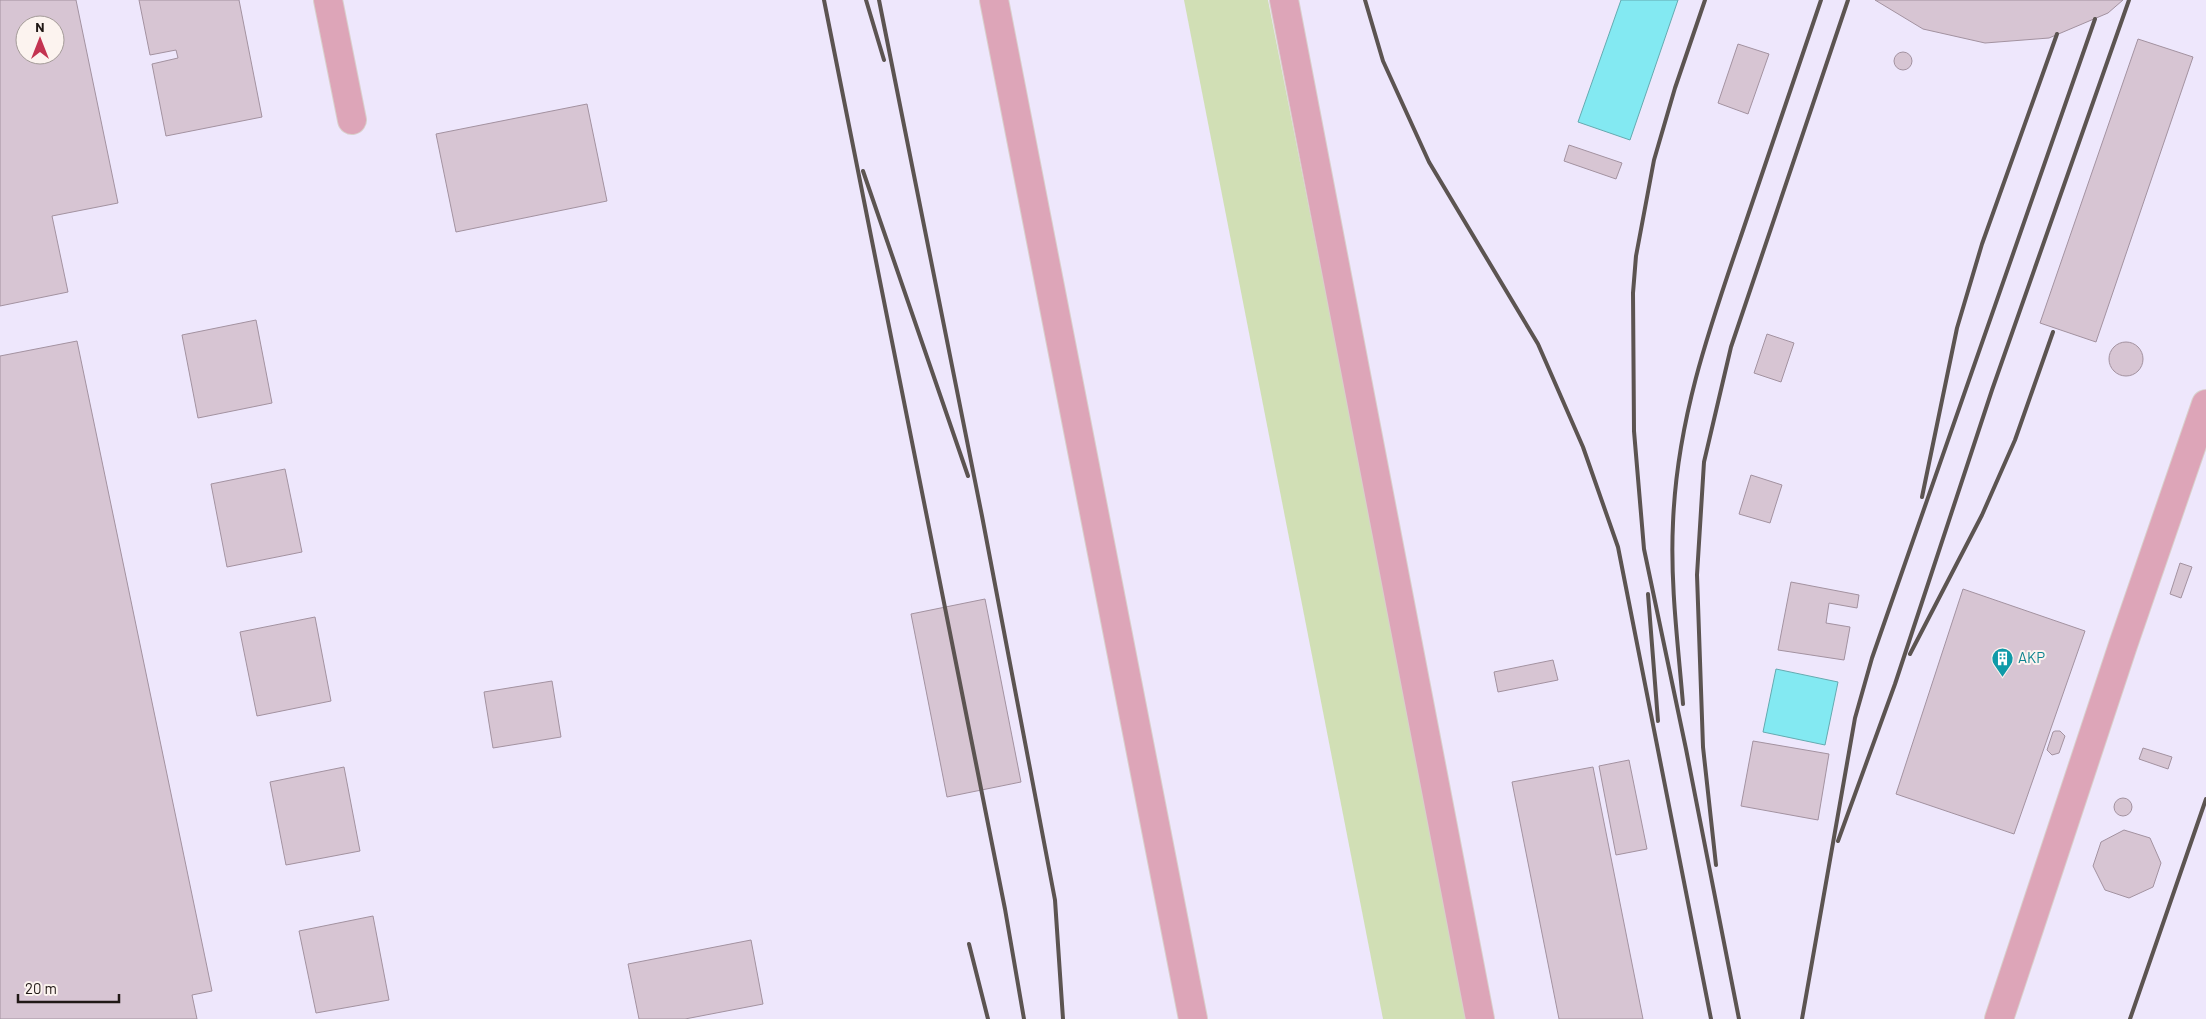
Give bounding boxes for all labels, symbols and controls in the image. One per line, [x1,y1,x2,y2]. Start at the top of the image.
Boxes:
north arrow [15,15,65,65]
text: N [35,18,45,35]
building icon: AKP [1990,646,2014,677]
place label: AKP [2018,648,2045,666]
scale bar [18,972,119,1004]
text: 20 m [25,979,57,997]

